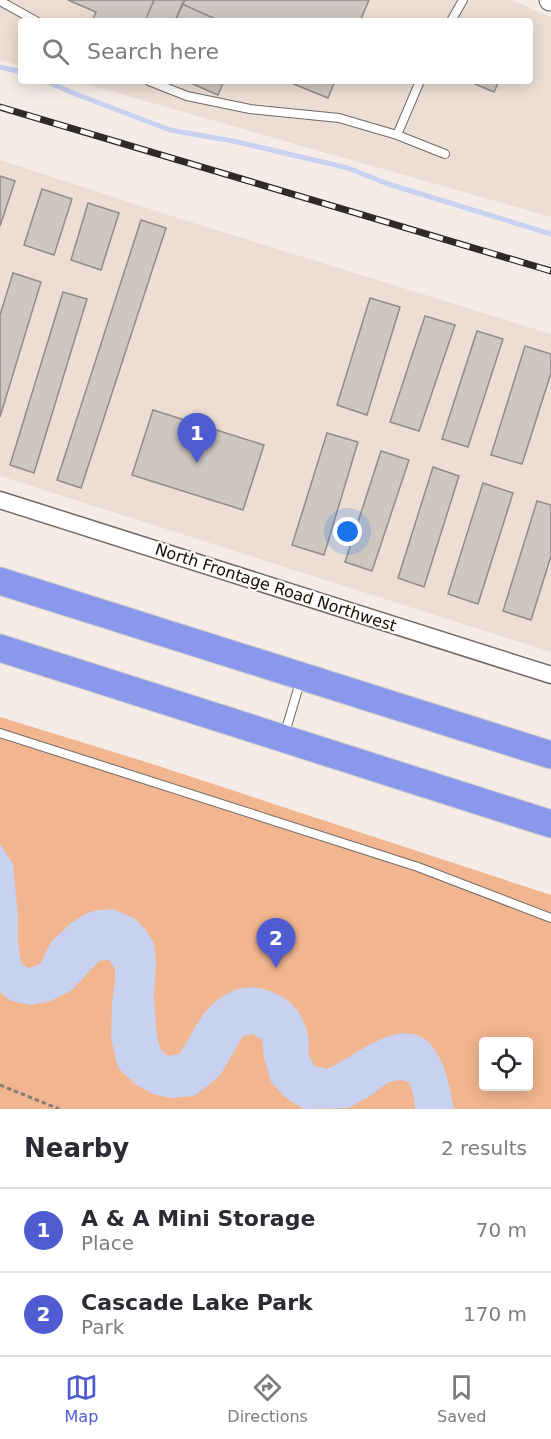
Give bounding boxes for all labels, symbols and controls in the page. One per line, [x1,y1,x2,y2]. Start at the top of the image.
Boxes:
search box [18,18,533,84]
icon: search [39,35,72,68]
text: Search here [87,39,219,64]
pin: 1 [178,414,216,463]
your location [333,517,362,546]
street label: North Frontage Road Northwest [153,539,399,636]
pin: 2 [256,918,296,968]
map controls [479,1037,533,1091]
button: locate [479,1037,533,1091]
text: Nearby [24,1133,129,1163]
text: 2 results [441,1136,527,1160]
text: A & A Mini Storage [81,1206,315,1231]
text: 1 [37,1218,50,1242]
text: 70 m [476,1218,527,1242]
text: Place [81,1231,134,1255]
text: Cascade Lake Park [81,1290,313,1315]
text: 2 [37,1302,50,1326]
text: 170 m [463,1302,527,1326]
text: Park [81,1315,124,1339]
tab: Map [65,1371,98,1426]
tab: Directions [227,1371,308,1426]
tab: Saved [437,1371,486,1426]

